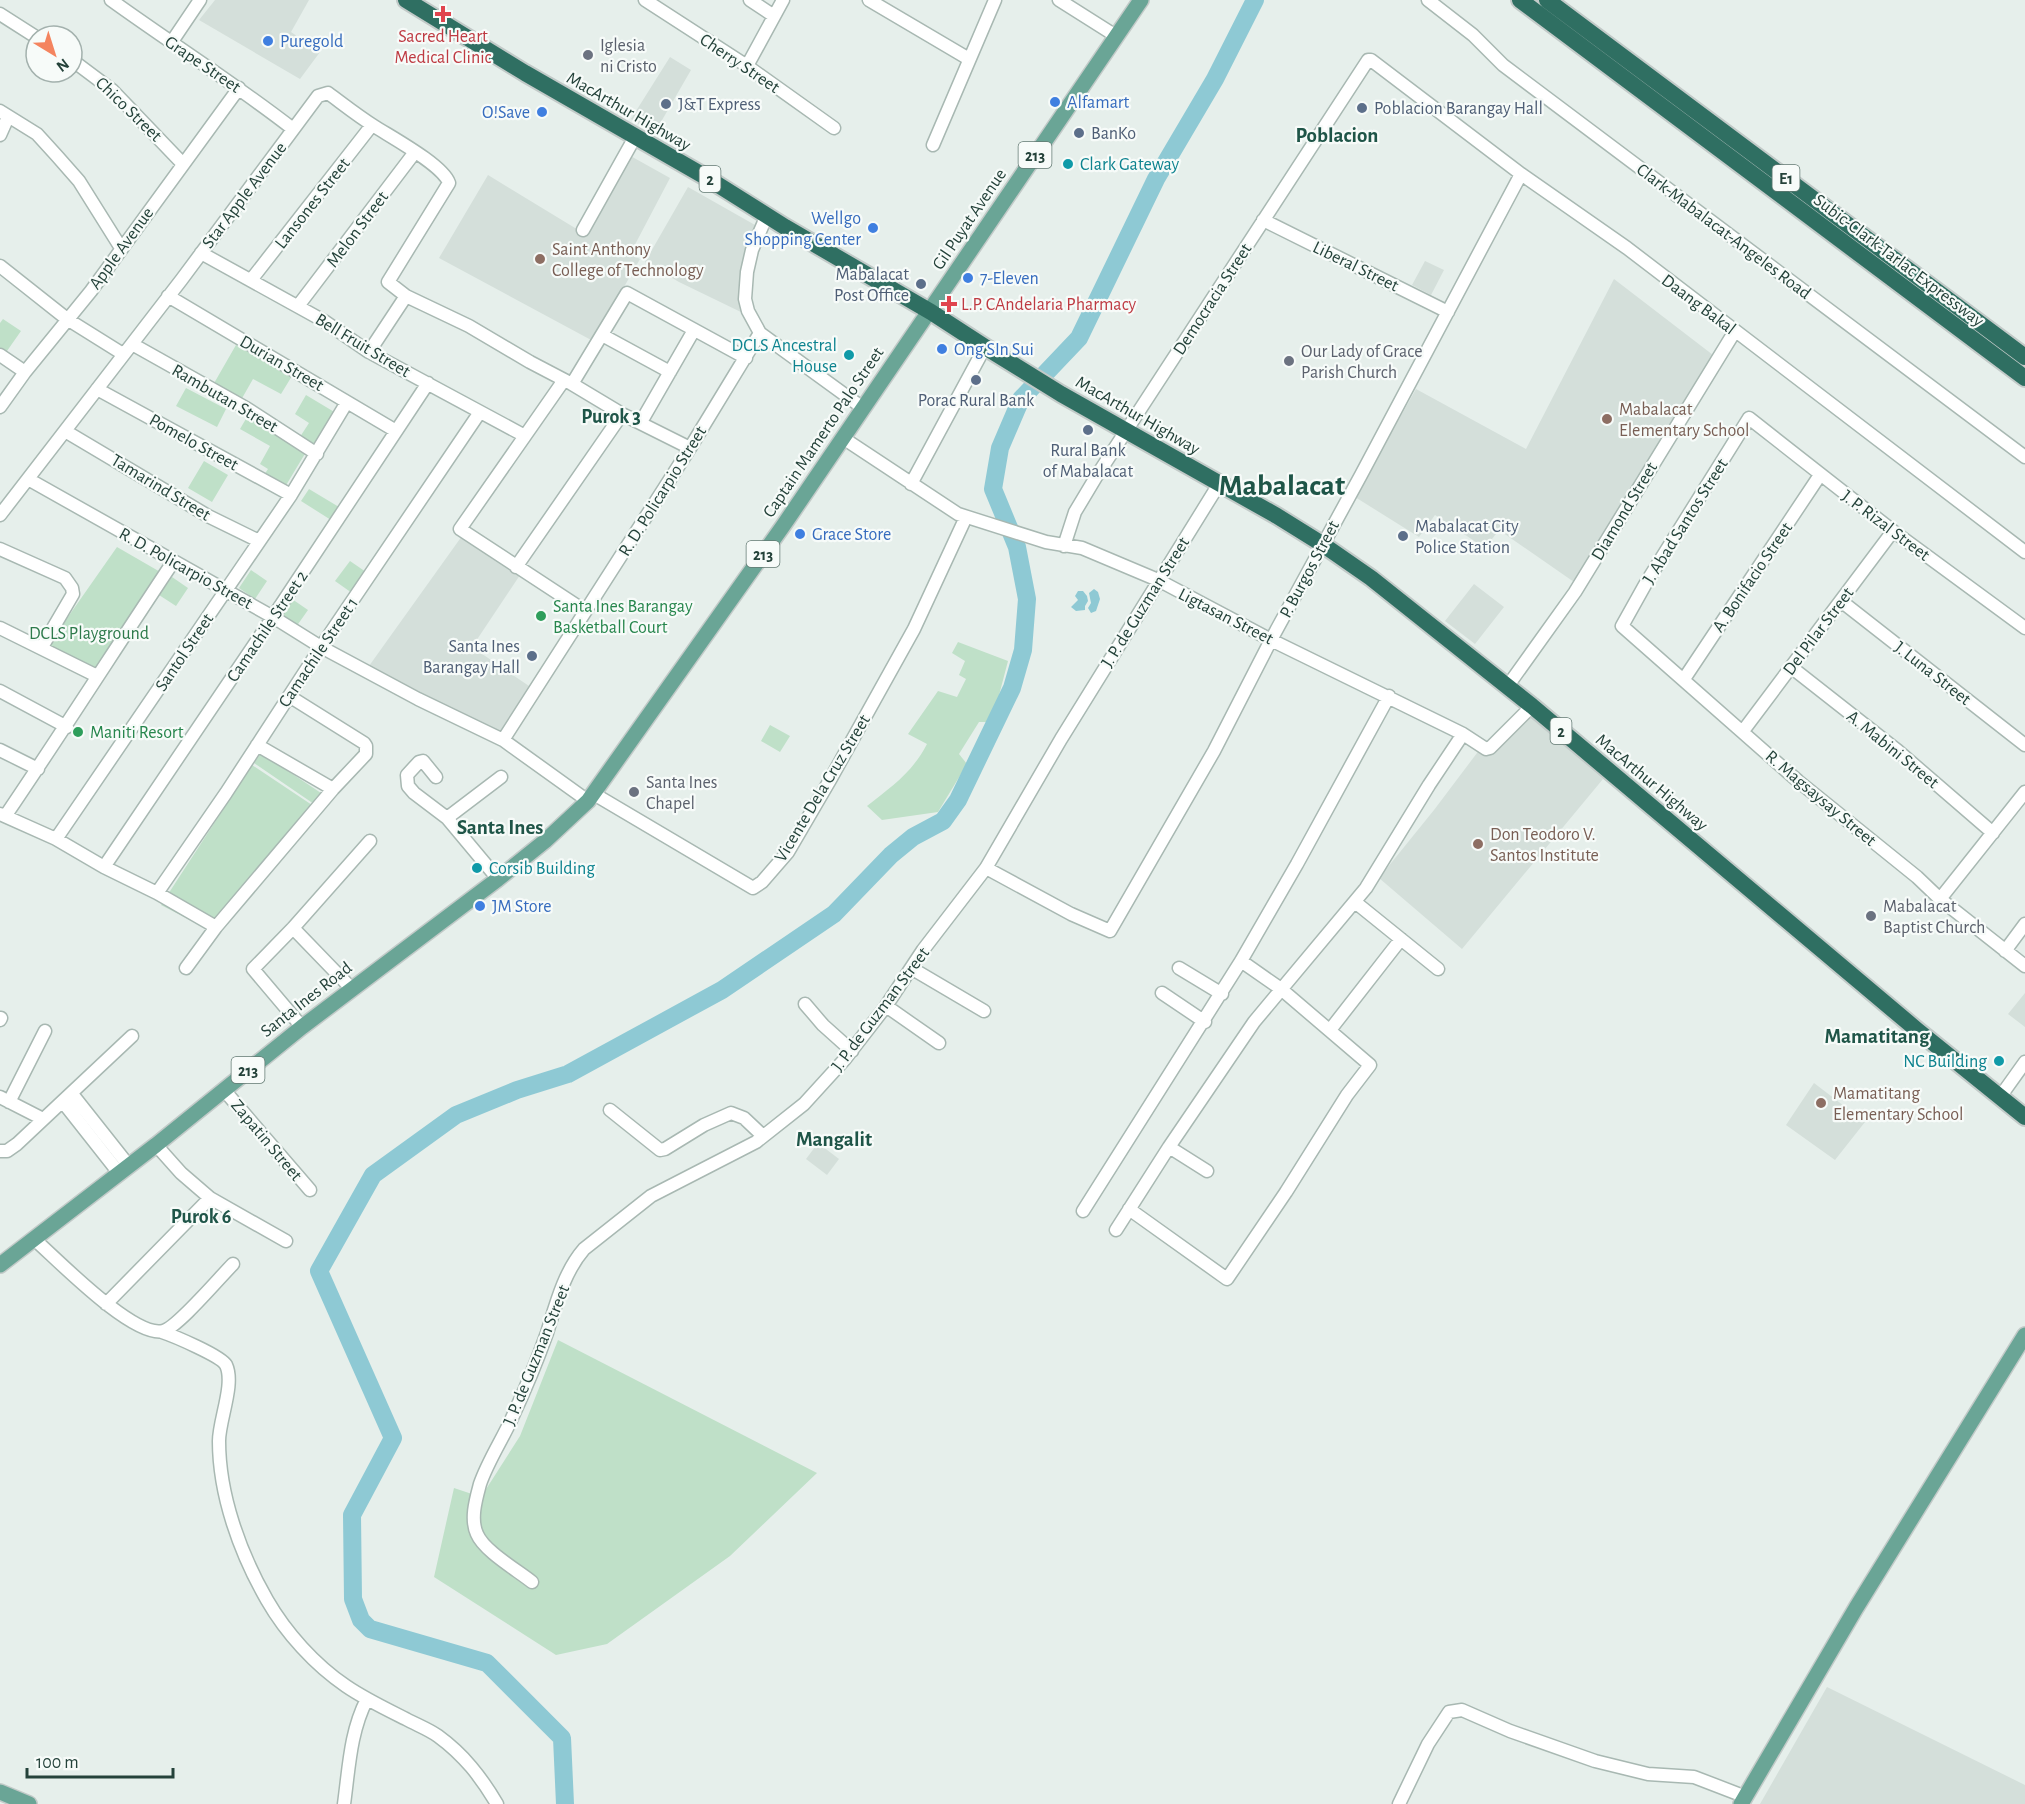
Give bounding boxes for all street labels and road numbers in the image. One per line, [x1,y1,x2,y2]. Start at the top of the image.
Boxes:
street label: Cherry Street [696,31,783,97]
street label: Grape Street [161,33,244,97]
street label: MacArthur Highway [563,69,694,155]
street label: Chico Street [92,74,165,146]
street label: Star Apple Avenue [199,139,290,252]
road number: 213 [1018,142,1052,168]
street label: Lansones Street [272,155,354,252]
street label: Clark-Mabalacat-Angeles Road [1633,161,1814,303]
road number: E1 [1772,165,1800,191]
road number: 2 [700,166,720,192]
street label: Gil Puyat Avenue [930,166,1010,273]
street label: Melon Street [324,188,392,271]
street label: Subic-Clark-Tarlac Expressway [1810,191,1987,331]
street label: Apple Avenue [86,204,157,293]
street label: Liberal Street [1310,238,1402,296]
street label: Democracia Street [1170,240,1256,358]
street label: Daang Bakal [1658,271,1739,338]
street label: Bell Fruit Street [312,311,413,381]
street label: Durian Street [236,333,327,395]
street label: Captain Mamerto Palo Street [760,344,888,521]
street label: Rambutan Street [168,361,281,437]
street label: MacArthur Highway [1072,373,1203,459]
street label: Pomelo Street [146,411,241,475]
street label: R. D. Policarpio Street [616,423,710,560]
street label: Tamarind Street [108,451,214,525]
street label: J. Abad Santos Street [1640,455,1732,587]
street label: Diamond Street [1589,459,1661,564]
street label: J. P. Rizal Street [1838,487,1933,565]
street label: P. Burgos Street [1277,518,1343,621]
street label: A. Bonifacio Street [1709,519,1796,636]
street label: R. D. Policarpio Street [116,525,256,613]
street label: J. P. de Guzman Street [1098,534,1193,671]
road number: 213 [746,541,780,567]
street label: Camachile Street 2 [224,568,312,686]
street label: Del Pilar Street [1780,584,1858,679]
street label: Ligtasan Street [1175,585,1276,649]
street label: Camachile Street 1 [276,594,362,711]
street label: Santol Street [152,610,218,695]
street label: J. Luna Street [1891,639,1974,709]
street label: A. Mabini Street [1843,707,1942,792]
street label: Vicente Dela Cruz Street [772,712,874,865]
road number: 2 [1550,718,1572,744]
street label: MacArthur Highway [1592,731,1711,835]
street label: R. Magsaysay Street [1762,747,1879,850]
street label: J. P. de Guzman Street [828,944,933,1075]
street label: Santa Ines Road [258,959,356,1041]
road number: 213 [232,1057,264,1083]
street label: Zapatin Street [227,1097,305,1185]
street label: J. P. de Guzman Street [500,1282,573,1428]

